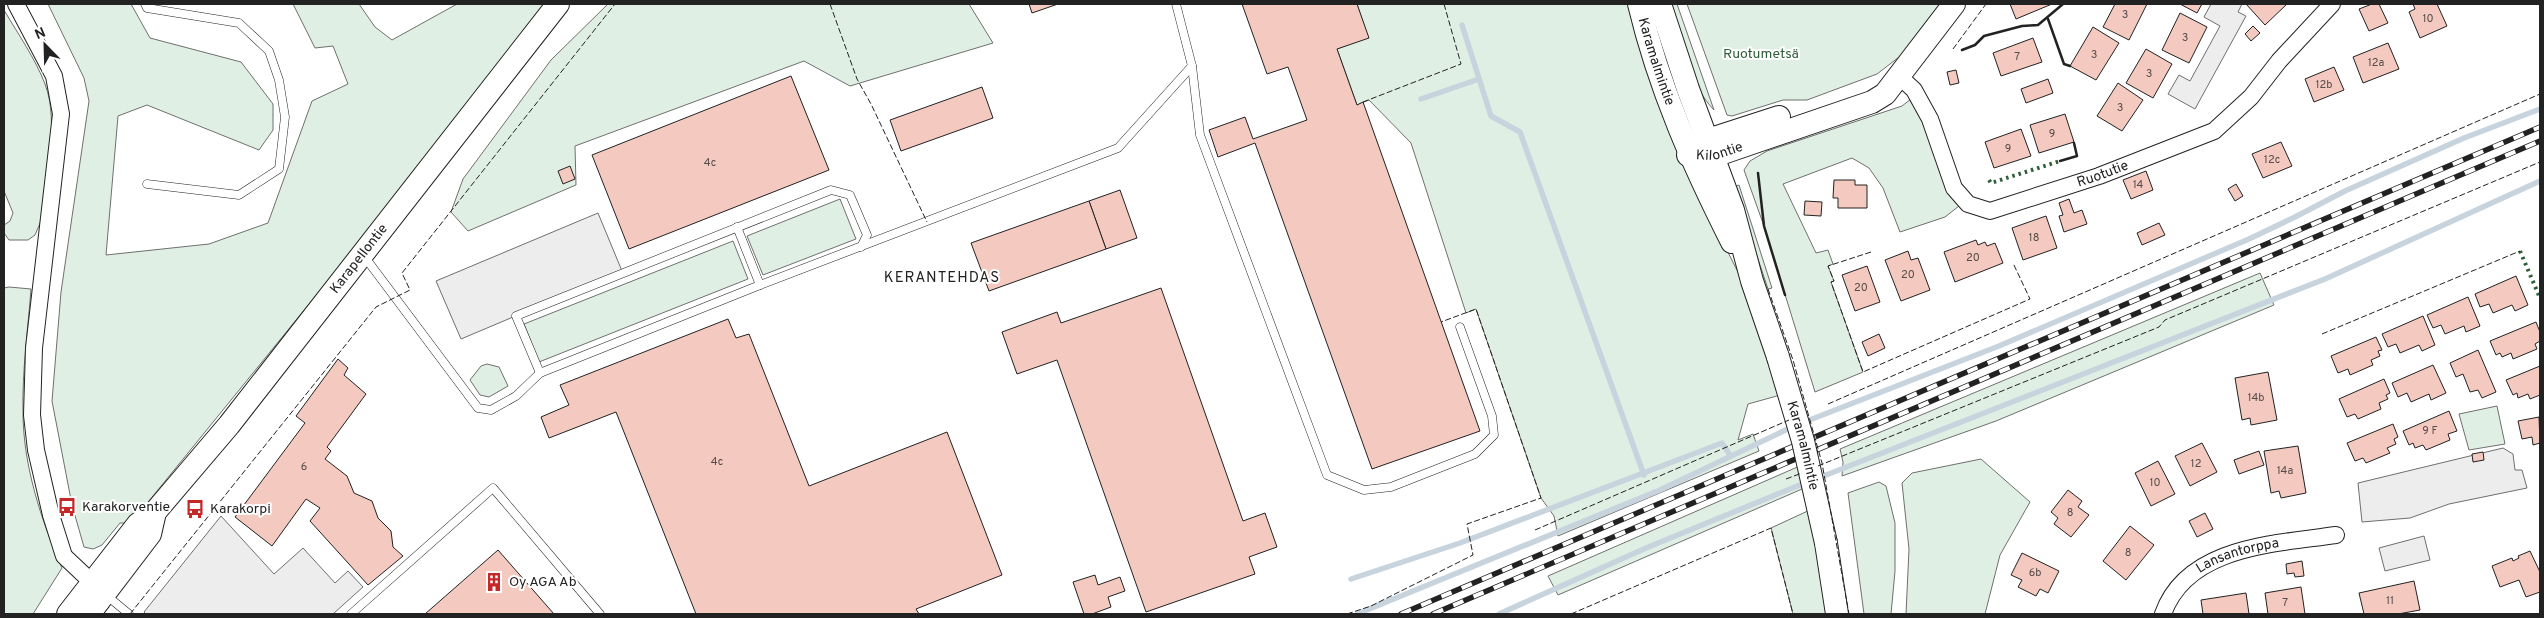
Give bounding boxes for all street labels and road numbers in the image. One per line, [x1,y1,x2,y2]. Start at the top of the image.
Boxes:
street label: Karamalmintie [1634,16,1678,108]
street label: Kilontie [1696,138,1745,165]
street label: Ruotutie [2075,157,2131,191]
street label: Karapellontie [326,220,391,297]
street label: Karamalmintie [1783,399,1822,492]
street label: Lansantorppa [2193,534,2280,577]

